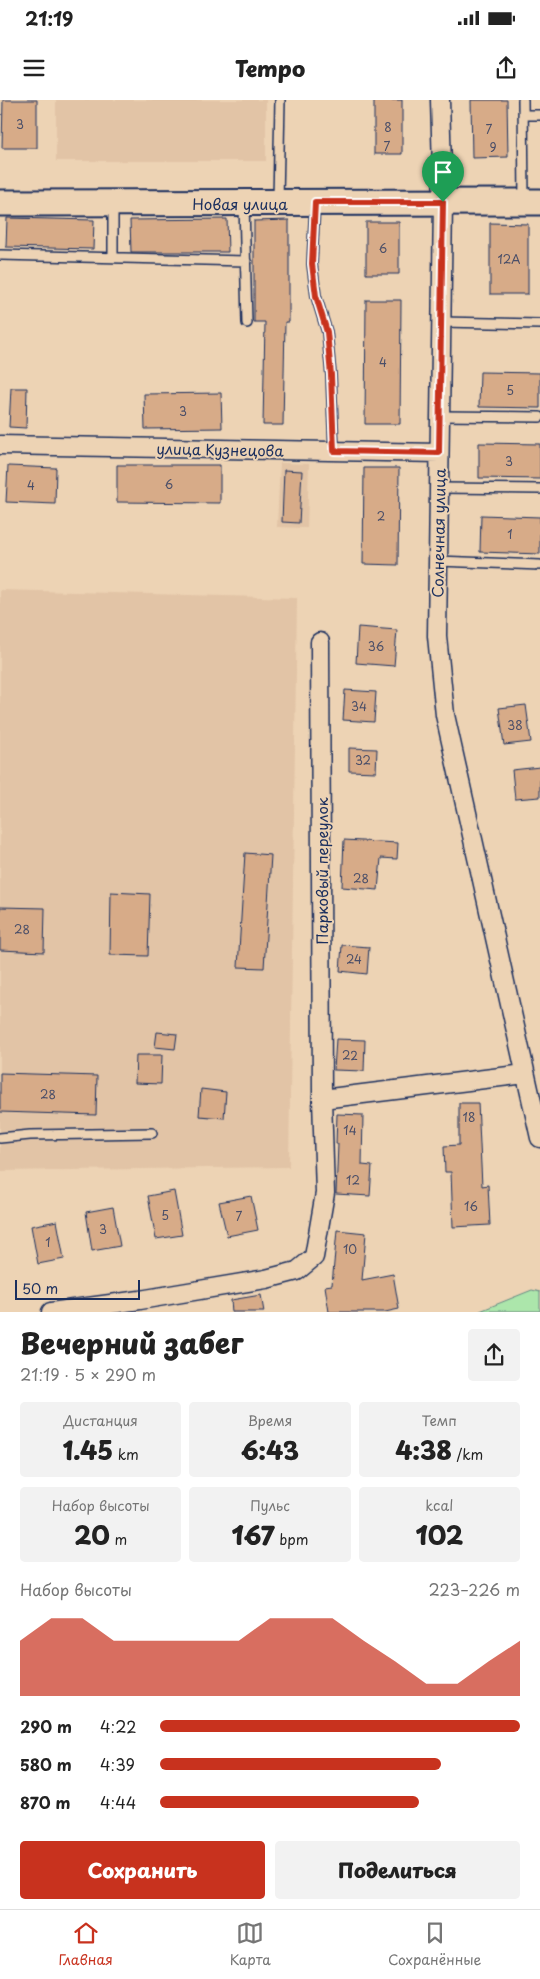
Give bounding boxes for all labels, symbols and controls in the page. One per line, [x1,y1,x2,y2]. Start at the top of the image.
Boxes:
text: 21:19 [25,4,73,32]
text: Tempo [235,51,305,84]
icon: menu [20,54,48,82]
icon: share [492,54,520,82]
house number: 3 [16,115,24,133]
house number: 8 [384,118,392,136]
house number: 7 [486,120,493,138]
house number: 7 [384,137,391,155]
house number: 9 [489,138,497,156]
pin [422,151,464,202]
icon: arrive [429,158,457,186]
street label: Новая улица [192,192,288,215]
house number: 6 [379,239,387,257]
house number: 12А [497,250,521,268]
house number: 4 [379,353,387,371]
house number: 5 [506,381,514,399]
house number: 3 [179,402,187,420]
street label: улица Кузнецова [156,436,285,462]
house number: 3 [505,452,513,470]
street label: Солнечная улица [425,468,451,598]
house number: 6 [165,475,173,493]
house number: 4 [27,476,35,494]
house number: 2 [377,507,385,525]
house number: 1 [507,525,513,543]
house number: 36 [368,637,384,655]
house number: 34 [351,697,367,715]
house number: 38 [507,716,523,734]
house number: 32 [355,751,371,769]
street label: Парковый переулок [310,797,333,945]
house number: 28 [353,869,369,887]
house number: 28 [14,920,30,938]
house number: 24 [346,950,362,968]
house number: 22 [342,1046,358,1064]
house number: 28 [40,1085,56,1103]
house number: 18 [463,1108,475,1126]
house number: 14 [343,1121,357,1139]
house number: 12 [346,1171,360,1189]
house number: 16 [464,1197,478,1215]
house number: 5 [161,1206,169,1224]
house number: 7 [236,1207,243,1225]
house number: 3 [99,1220,107,1238]
house number: 1 [45,1233,51,1251]
house number: 10 [343,1240,357,1258]
scale bar [15,1276,140,1300]
text: 50 m [22,1278,58,1299]
text: Вечерний забег [20,1321,243,1364]
button: share [468,1329,520,1381]
text: 21:19 · 5 × 290 m [20,1362,156,1386]
text: Дистанция [64,1410,138,1431]
text: Время [248,1410,292,1431]
text: Темп [422,1410,457,1431]
text: 1.45 [63,1431,113,1469]
text: 6:43 [241,1431,299,1469]
text: 4:38 [395,1431,452,1469]
text: km [113,1444,139,1465]
text: /km [452,1444,483,1465]
text: Набор высоты [52,1495,150,1516]
text: Пульс [250,1495,290,1516]
text: kcal [425,1495,453,1516]
text: 20 [74,1516,110,1554]
text: 167 [232,1516,275,1554]
text: 102 [416,1516,463,1554]
text: m [110,1529,127,1550]
text: bpm [275,1529,308,1550]
text: Набор высоты [20,1577,132,1601]
text: 223–226 m [428,1577,520,1601]
text: 290 m [20,1714,72,1738]
text: 4:22 [100,1714,137,1738]
text: 580 m [20,1752,72,1776]
text: 4:39 [100,1752,135,1776]
text: 870 m [20,1790,70,1814]
text: 4:44 [100,1790,136,1814]
button: Сохранить [20,1841,265,1899]
button: Поделиться [275,1841,520,1899]
tab: Главная [59,1919,113,1970]
tab: Карта [230,1919,271,1970]
tab: Сохранённые [388,1919,481,1970]

